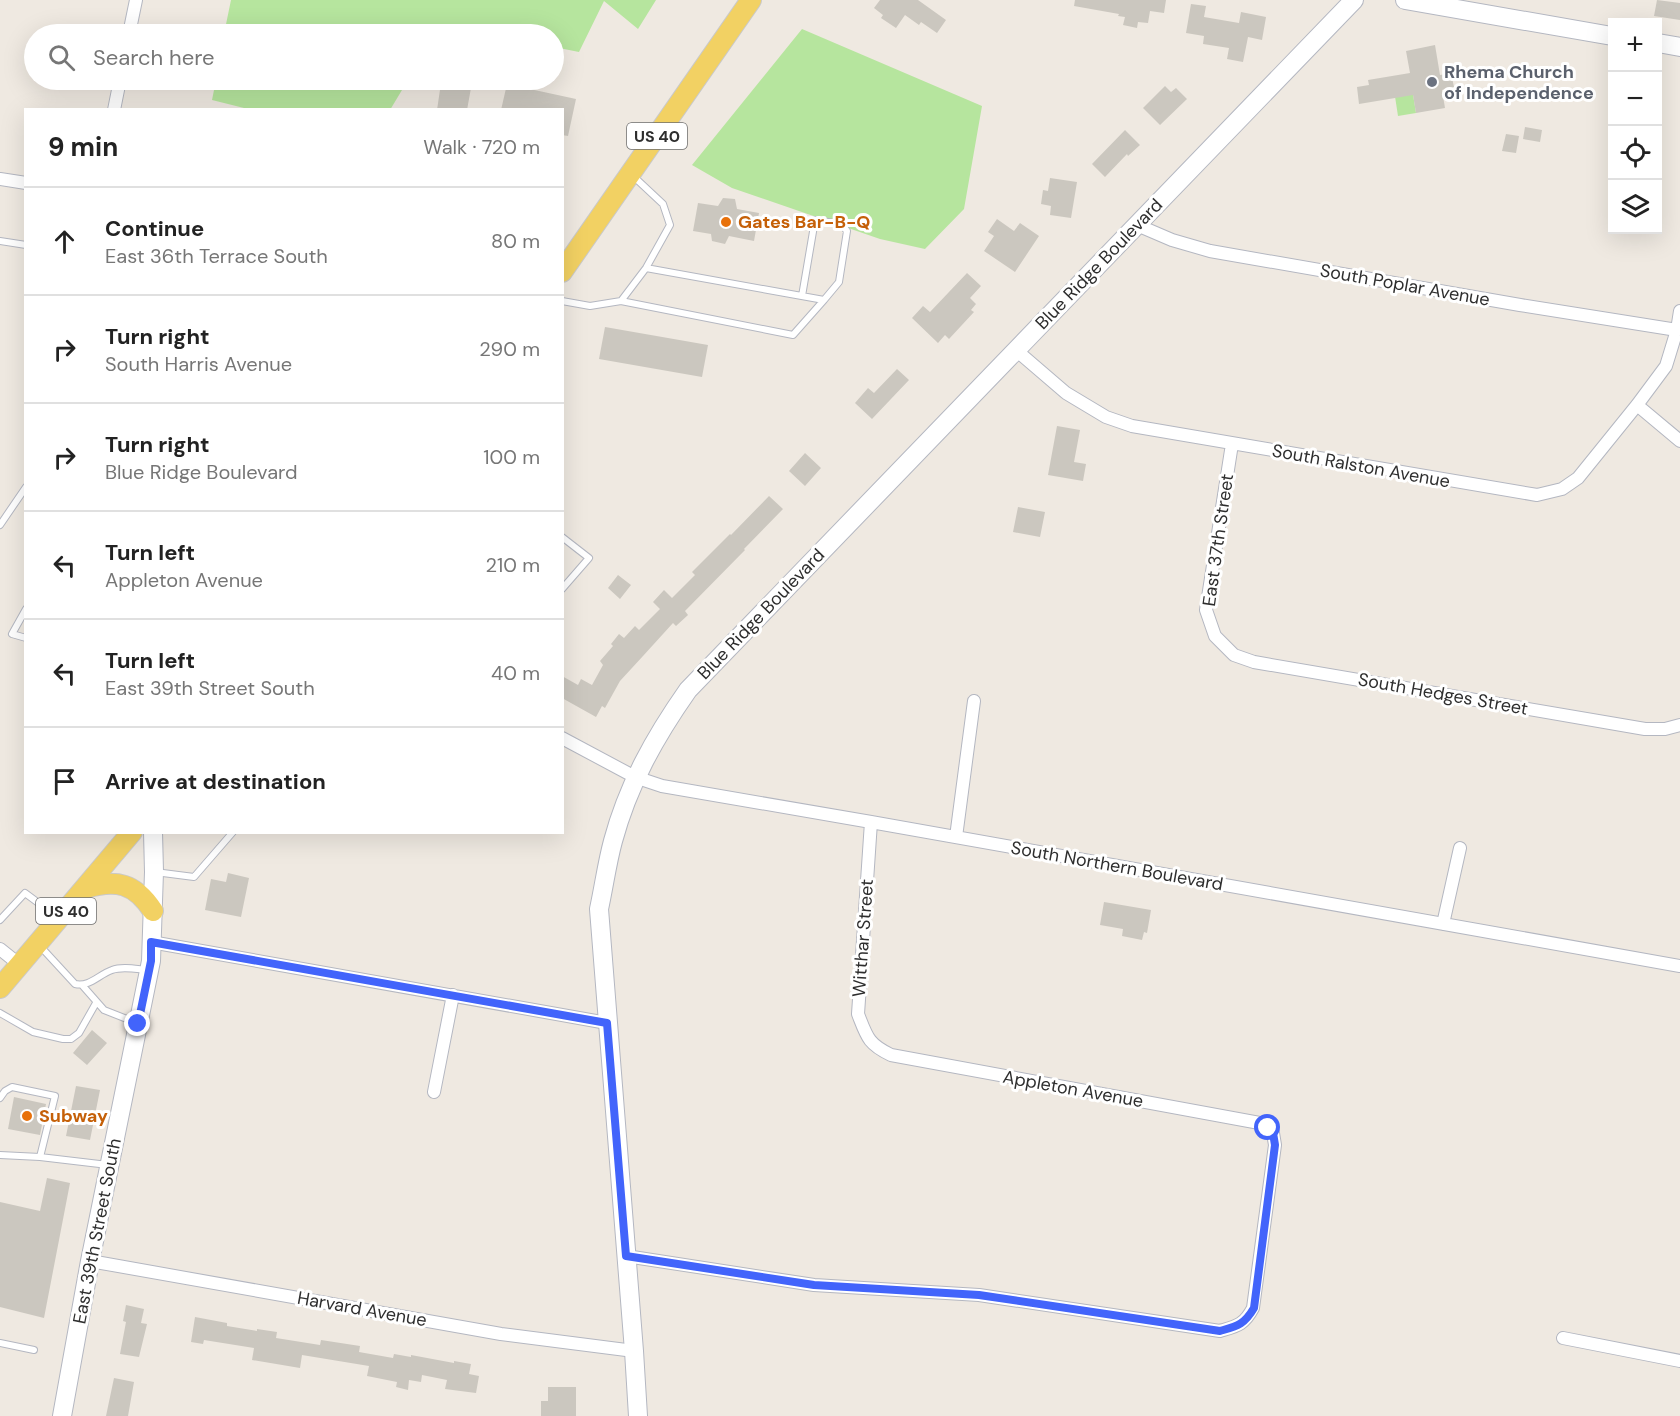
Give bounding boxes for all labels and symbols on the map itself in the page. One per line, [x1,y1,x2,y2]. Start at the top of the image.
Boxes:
place label: Rhema Church of Independence [1444,60,1594,105]
marker: Rhema Church of Independence [1425,75,1439,89]
road number: US 40 [627,123,687,149]
street label: Blue Ridge Boulevard [1030,193,1168,335]
place label: Gates Bar-B-Q [738,210,870,234]
marker: Gates Bar-B-Q [719,215,733,229]
street label: South Poplar Avenue [1318,258,1492,312]
street label: South Ralston Avenue [1270,439,1452,493]
street label: East 37th Street [1197,472,1239,608]
street label: Blue Ridge Boulevard [692,543,830,685]
street label: South Hedges Street [1356,667,1530,721]
street label: South Northern Boulevard [1009,836,1225,896]
street label: Witthar Street [847,878,879,998]
road number: US 40 [36,898,96,924]
route end [124,1010,150,1036]
street label: Appleton Avenue [1001,1065,1145,1113]
place label: Subway [39,1104,108,1128]
marker: Subway [20,1109,34,1123]
route start [1254,1114,1280,1140]
street label: East 39th Street South [67,1136,127,1326]
street label: Harvard Avenue [295,1286,429,1332]

